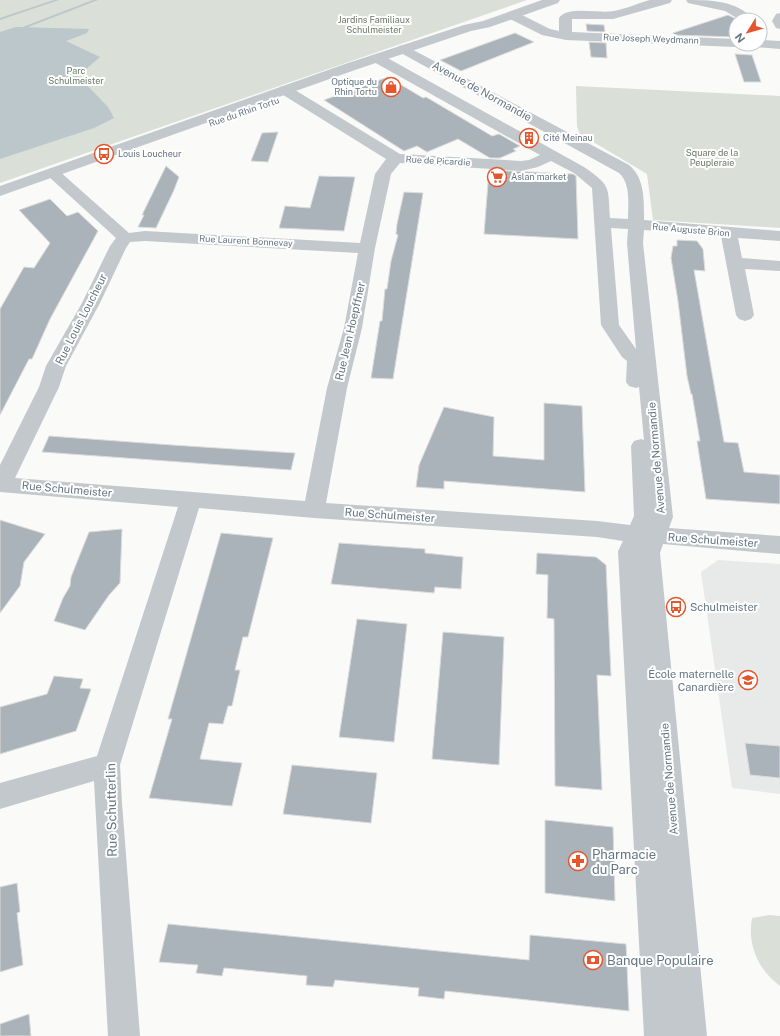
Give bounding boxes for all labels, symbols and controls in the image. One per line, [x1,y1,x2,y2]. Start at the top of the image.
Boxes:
north arrow [728,12,768,52]
park label: Jardins Familiaux Schulmeister [338,14,410,35]
street label: Rue Joseph Weydmann [603,31,699,46]
text: N [733,31,747,45]
street label: Avenue de Normandie [430,59,534,123]
park label: Parc Schulmeister [48,65,104,86]
place label: Optique du Rhin Tortu [331,76,377,97]
shop icon: Optique du Rhin Tortu [380,76,402,98]
street label: Rue du Rhin Tortu [207,94,281,129]
building icon: Cité Meinau [518,127,540,149]
place label: Cité Meinau [543,132,593,143]
bus stop icon: Louis Loucheur [93,143,115,165]
park label: Square de la Peupleraie [686,147,738,168]
place label: Louis Loucheur [118,148,182,159]
street label: Rue de Picardie [405,153,471,168]
supermarket icon: Aslan market [486,166,508,188]
place label: Aslan market [511,171,567,182]
street label: Rue Auguste Brion [652,221,730,238]
street label: Rue Laurent Bonnevay [199,233,293,248]
street label: Rue Louis Loucheur [53,272,109,366]
street label: Rue Jean Hoepffner [333,281,367,381]
street label: Avenue de Normandie [645,402,667,514]
street label: Rue Schulmeister [21,479,113,499]
street label: Rue Schulmeister [344,506,436,524]
street label: Rue Schulmeister [667,531,759,549]
bus stop icon: Schulmeister [665,596,687,618]
place label: Schulmeister [690,601,758,613]
place label: École maternelle Canardière [648,667,734,693]
school or university icon: École maternelle Canardière [737,669,759,691]
street label: Avenue de Normandie [658,723,680,835]
street label: Rue Schutterlin [103,763,120,857]
place label: Pharmacie du Parc [592,847,656,877]
pharmacy icon: Pharmacie du Parc [567,850,589,872]
bank icon: Banque Populaire [582,949,604,971]
place label: Banque Populaire [607,953,714,968]

